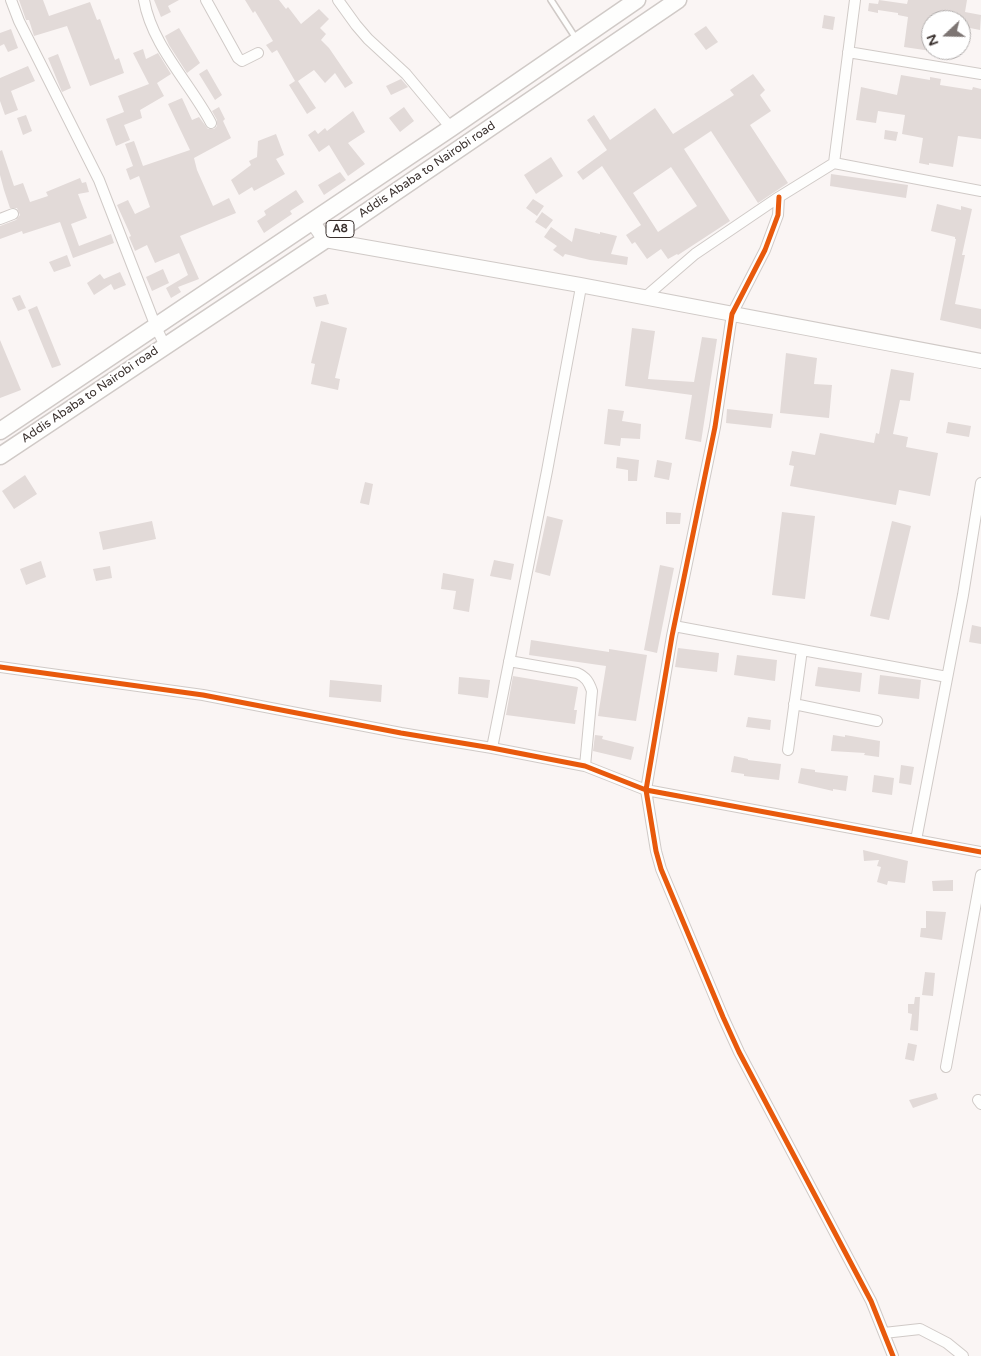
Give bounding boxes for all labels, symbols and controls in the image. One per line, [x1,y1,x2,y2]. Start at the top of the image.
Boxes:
north arrow [921,10,971,60]
text: N [923,32,942,48]
street label: Addis Ababa to Nairobi road [356,119,498,221]
road number: A8 [326,220,354,238]
street label: Addis Ababa to Nairobi road [19,344,161,446]

